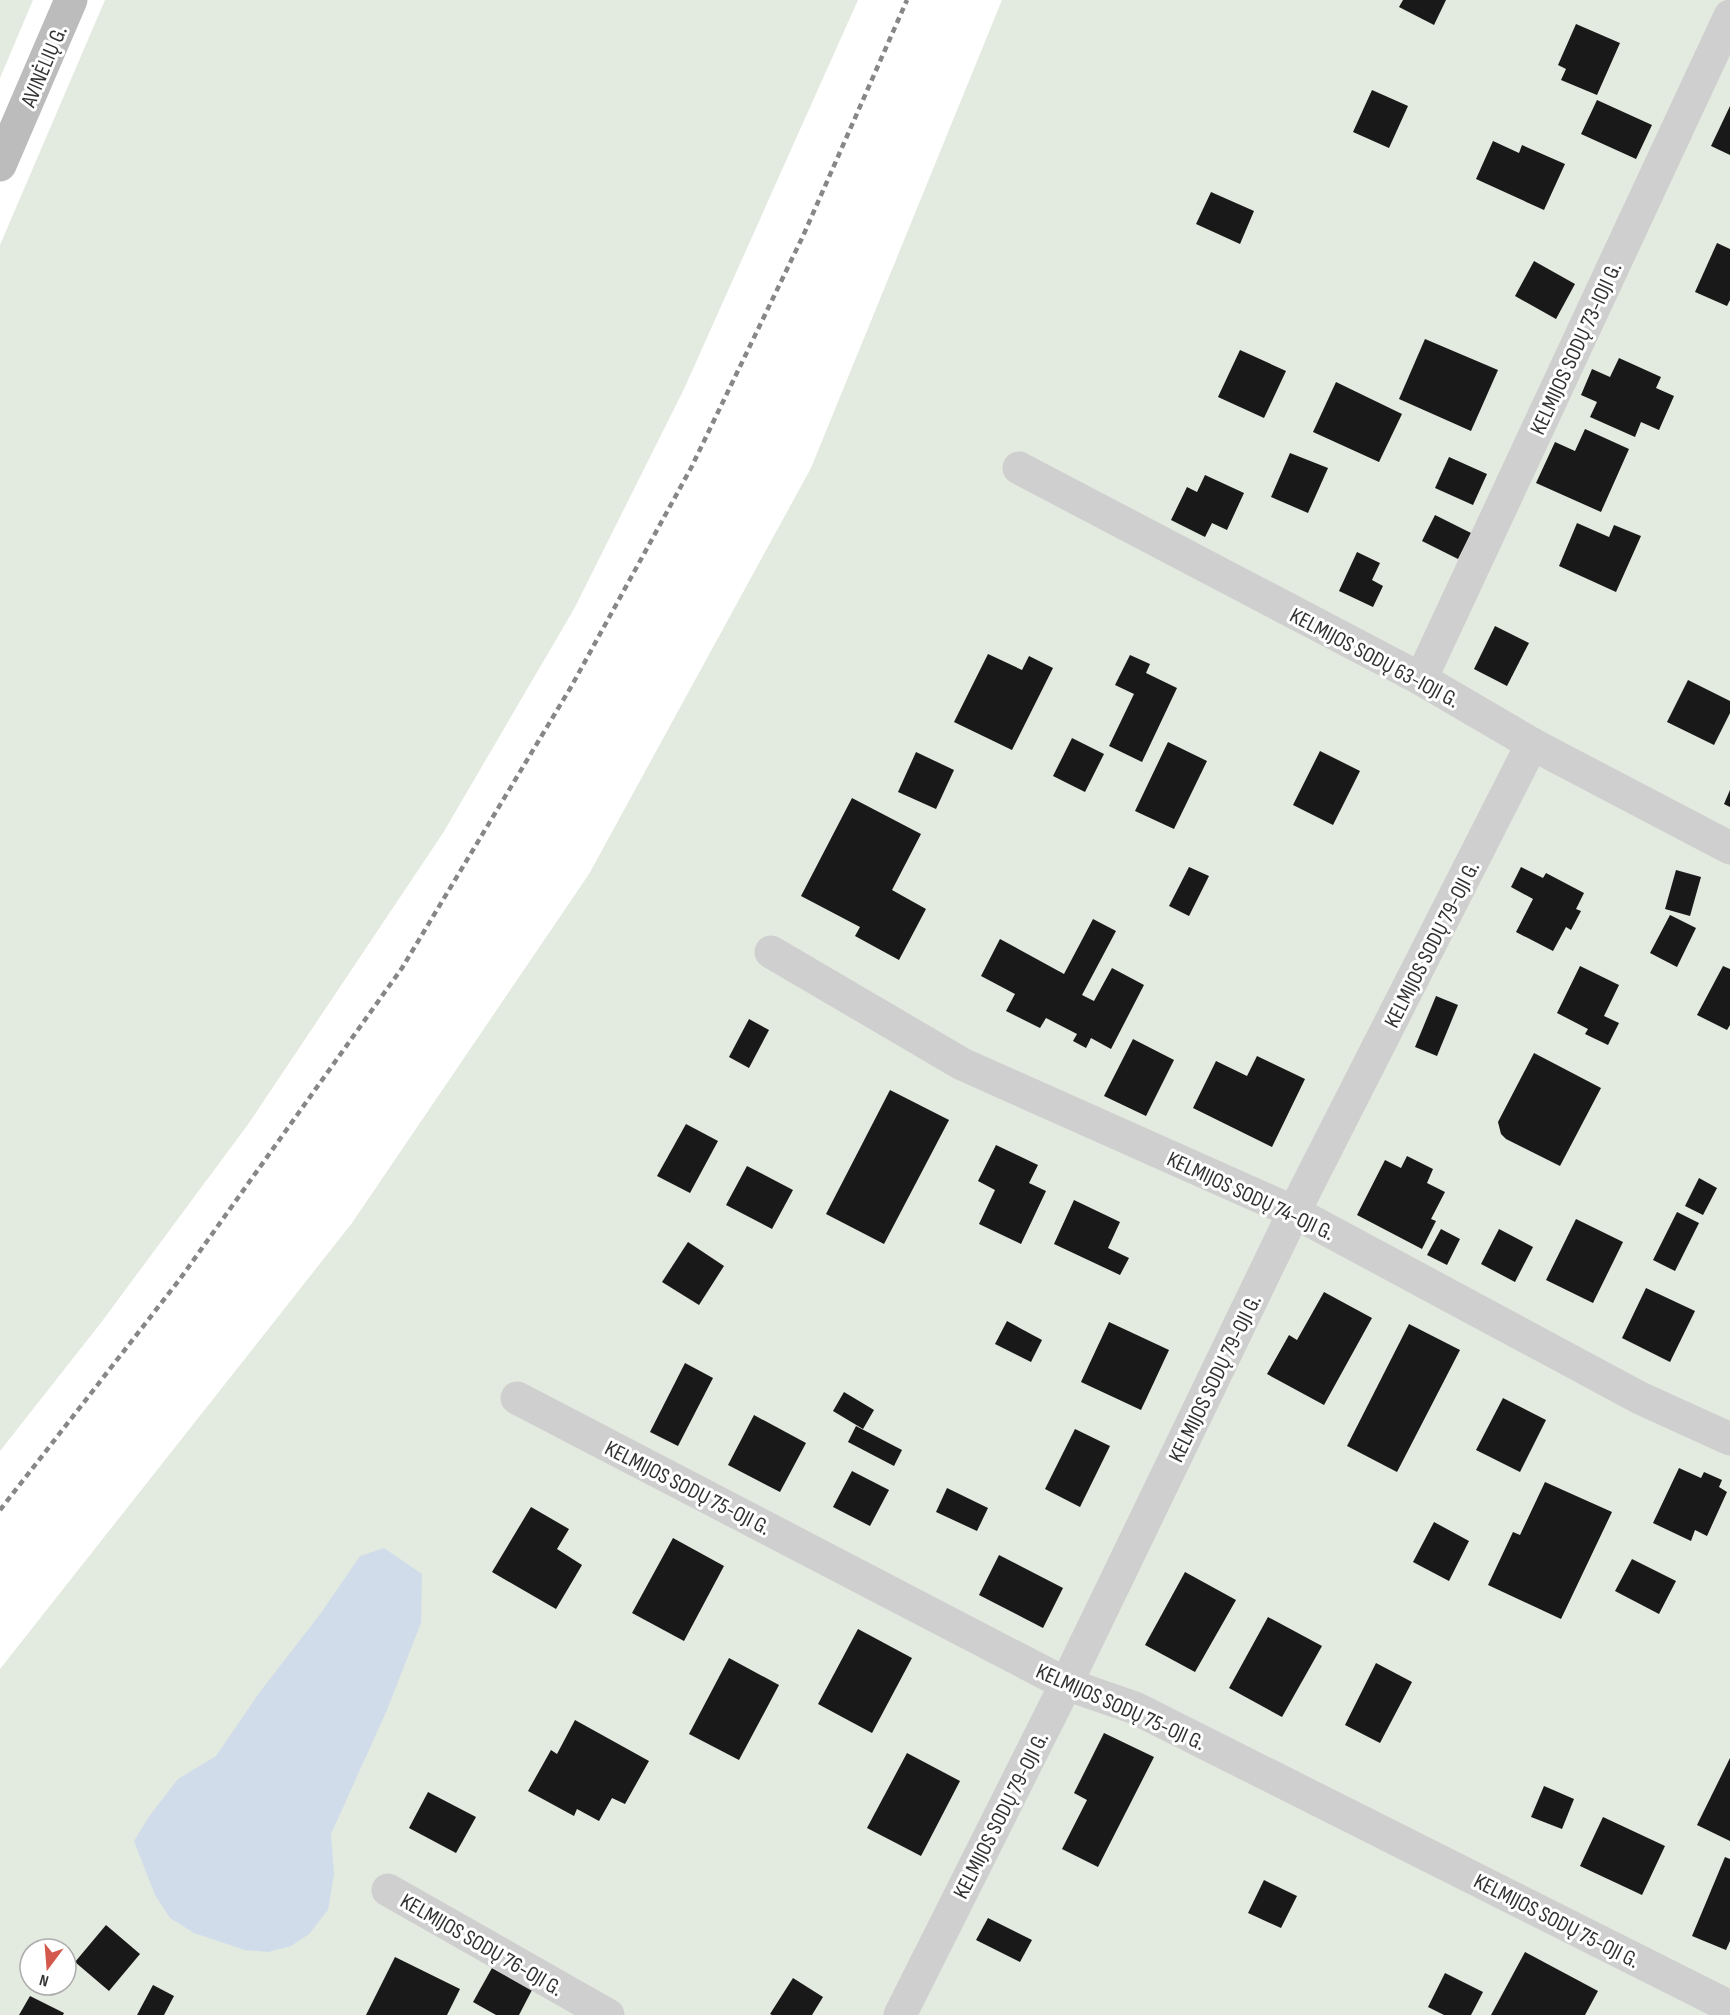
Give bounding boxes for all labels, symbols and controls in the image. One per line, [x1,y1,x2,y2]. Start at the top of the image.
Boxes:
street label: AVINĖLIŲ G. [15,22,74,112]
street label: KELMIJOS SODŲ 73-IOJI G. [1525,258,1628,439]
street label: KELMIJOS SODŲ 63-IOJI G. [1285,602,1464,714]
street label: KELMIJOS SODŲ 79-OJI G. [1379,857,1486,1032]
street label: KELMIJOS SODŲ 74-OJI G. [1162,1146,1338,1247]
street label: KELMIJOS SODŲ 79-OJI G. [1163,1290,1268,1467]
street label: KELMIJOS SODŲ 75-OJI G. [600,1435,775,1542]
street label: KELMIJOS SODŲ 75-OJI G. [1032,1658,1209,1757]
street label: KELMIJOS SODŲ 79-OJI G. [948,1728,1055,1903]
street label: KELMIJOS SODŲ 75-OJI G. [1469,1868,1644,1975]
street label: KELMIJOS SODŲ 76-OJI G. [395,1888,567,2003]
north arrow [18,1937,78,1997]
text: N [38,1970,51,1990]

